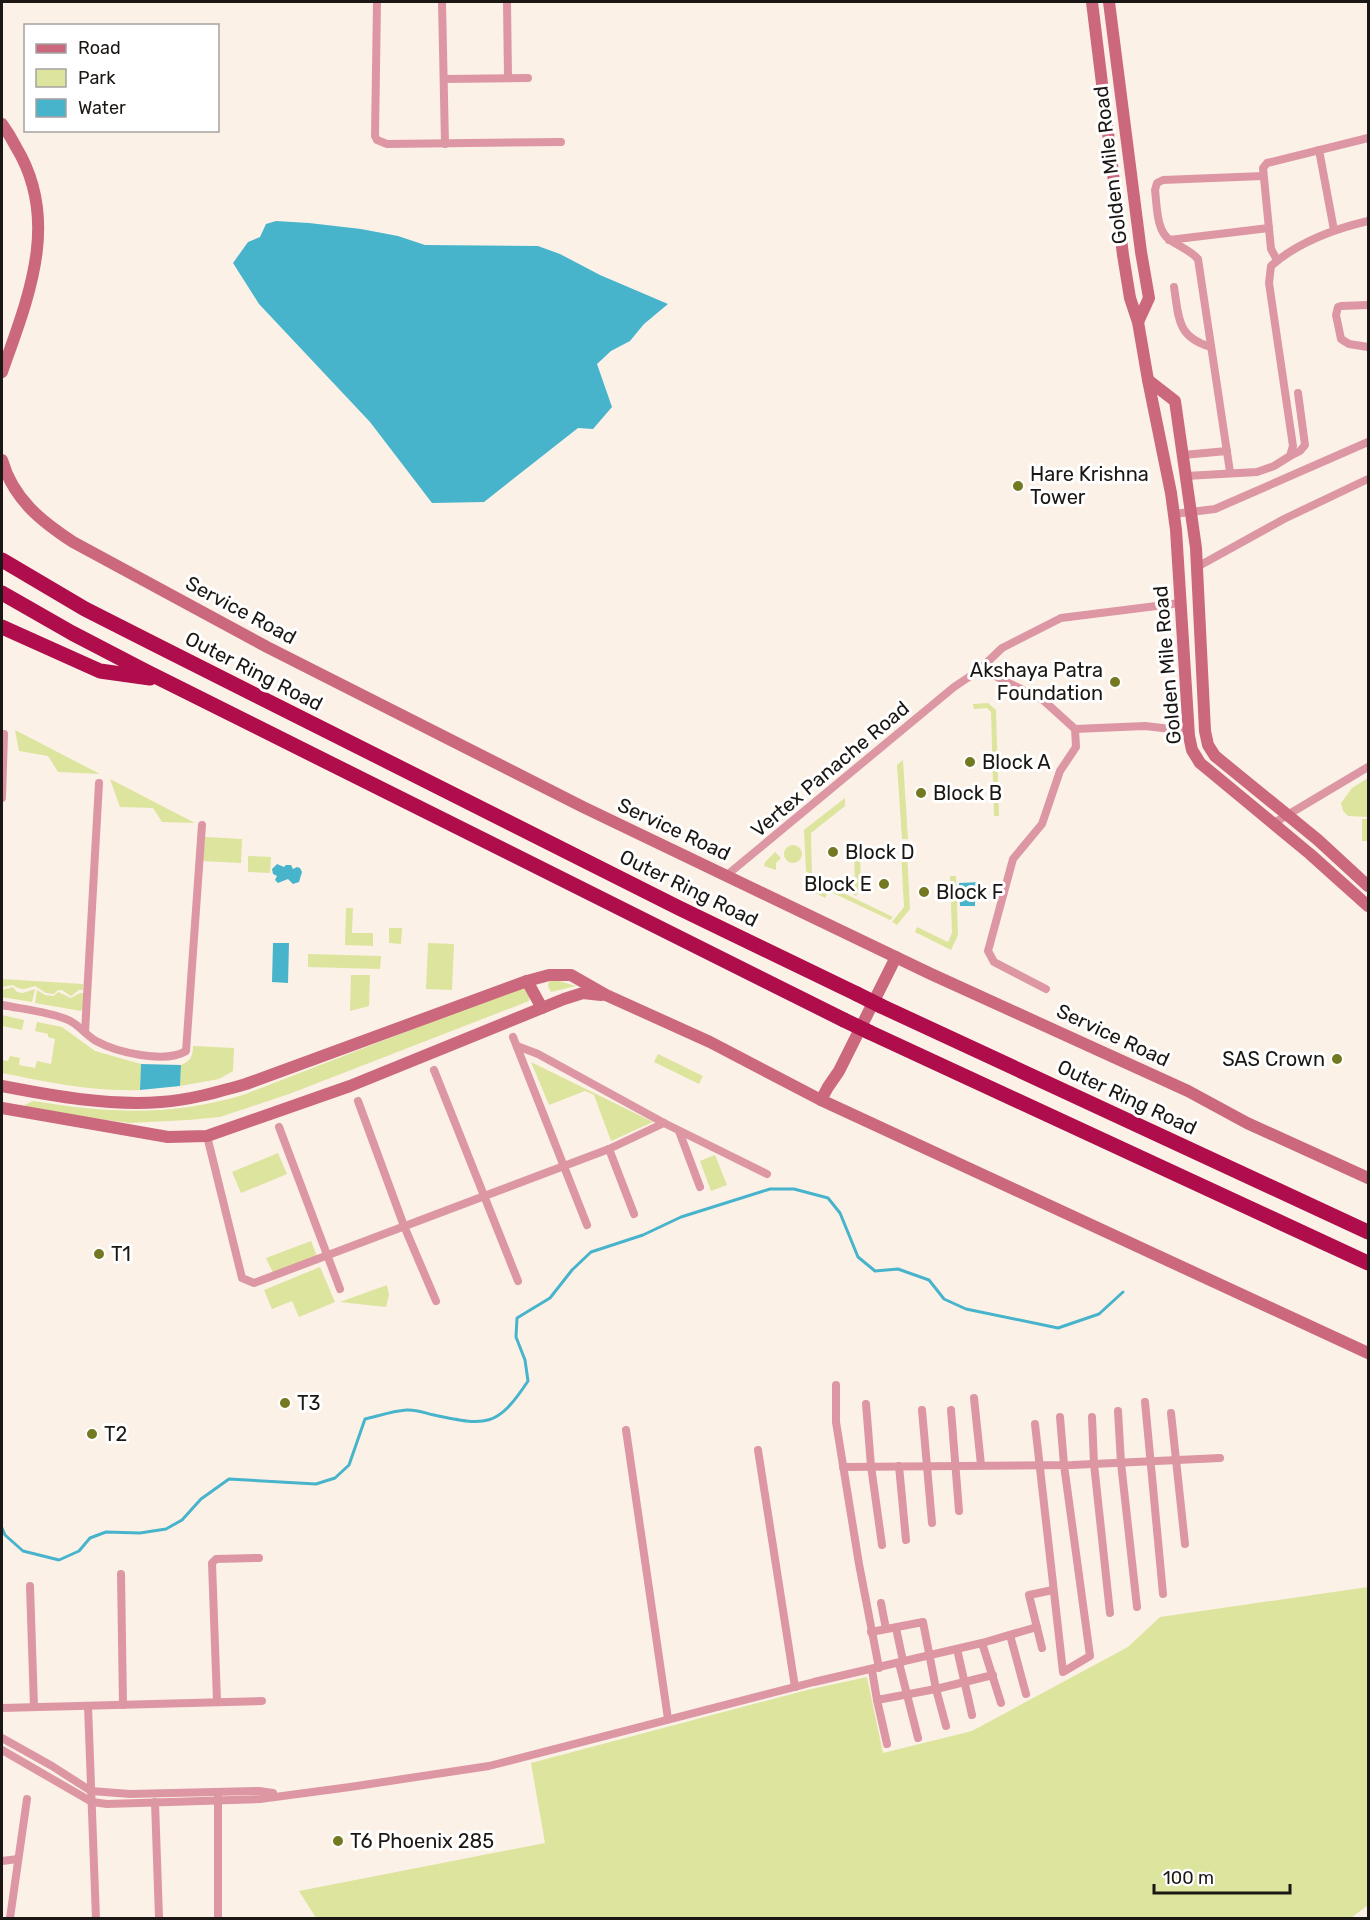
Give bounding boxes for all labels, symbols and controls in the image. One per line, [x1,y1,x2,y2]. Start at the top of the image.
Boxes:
legend [24,24,219,132]
text: Road [78,37,121,59]
text: Park [78,67,116,89]
street label: Golden Mile Road [1088,85,1132,245]
text: Water [78,97,126,119]
place label: Hare Krishna Tower [1030,462,1149,509]
marker: Hare Krishna Tower [1011,479,1025,493]
street label: Service Road [182,571,300,649]
street label: Golden Mile Road [1148,585,1186,745]
street label: Outer Ring Road [181,626,327,716]
place label: Akshaya Patra Foundation [970,658,1103,705]
marker: Akshaya Patra Foundation [1108,675,1122,689]
street label: Vertex Panache Road [746,696,914,842]
place label: Block A [982,750,1051,774]
marker: Block A [963,755,977,769]
place label: Block B [933,781,1002,805]
marker: Block B [914,786,928,800]
street label: Service Road [614,792,734,866]
place label: Block D [845,840,915,864]
street label: Outer Ring Road [616,844,762,932]
marker: Block D [826,845,840,859]
place label: Block E [804,872,872,896]
marker: Block E [877,877,891,891]
place label: Block F [936,880,1003,904]
marker: Block F [917,885,931,899]
street label: Service Road [1053,998,1173,1072]
place label: SAS Crown [1222,1047,1325,1071]
marker: SAS Crown [1330,1052,1344,1066]
street label: Outer Ring Road [1054,1054,1200,1140]
place label: T1 [111,1242,131,1266]
marker: T1 [92,1247,106,1261]
place label: T3 [297,1391,321,1415]
marker: T3 [278,1396,292,1410]
place label: T2 [104,1422,127,1446]
marker: T2 [85,1427,99,1441]
place label: T6 Phoenix 285 [350,1829,494,1853]
marker: T6 Phoenix 285 [331,1834,345,1848]
scale bar [1154,1857,1290,1895]
text: 100 m [1163,1867,1214,1889]

